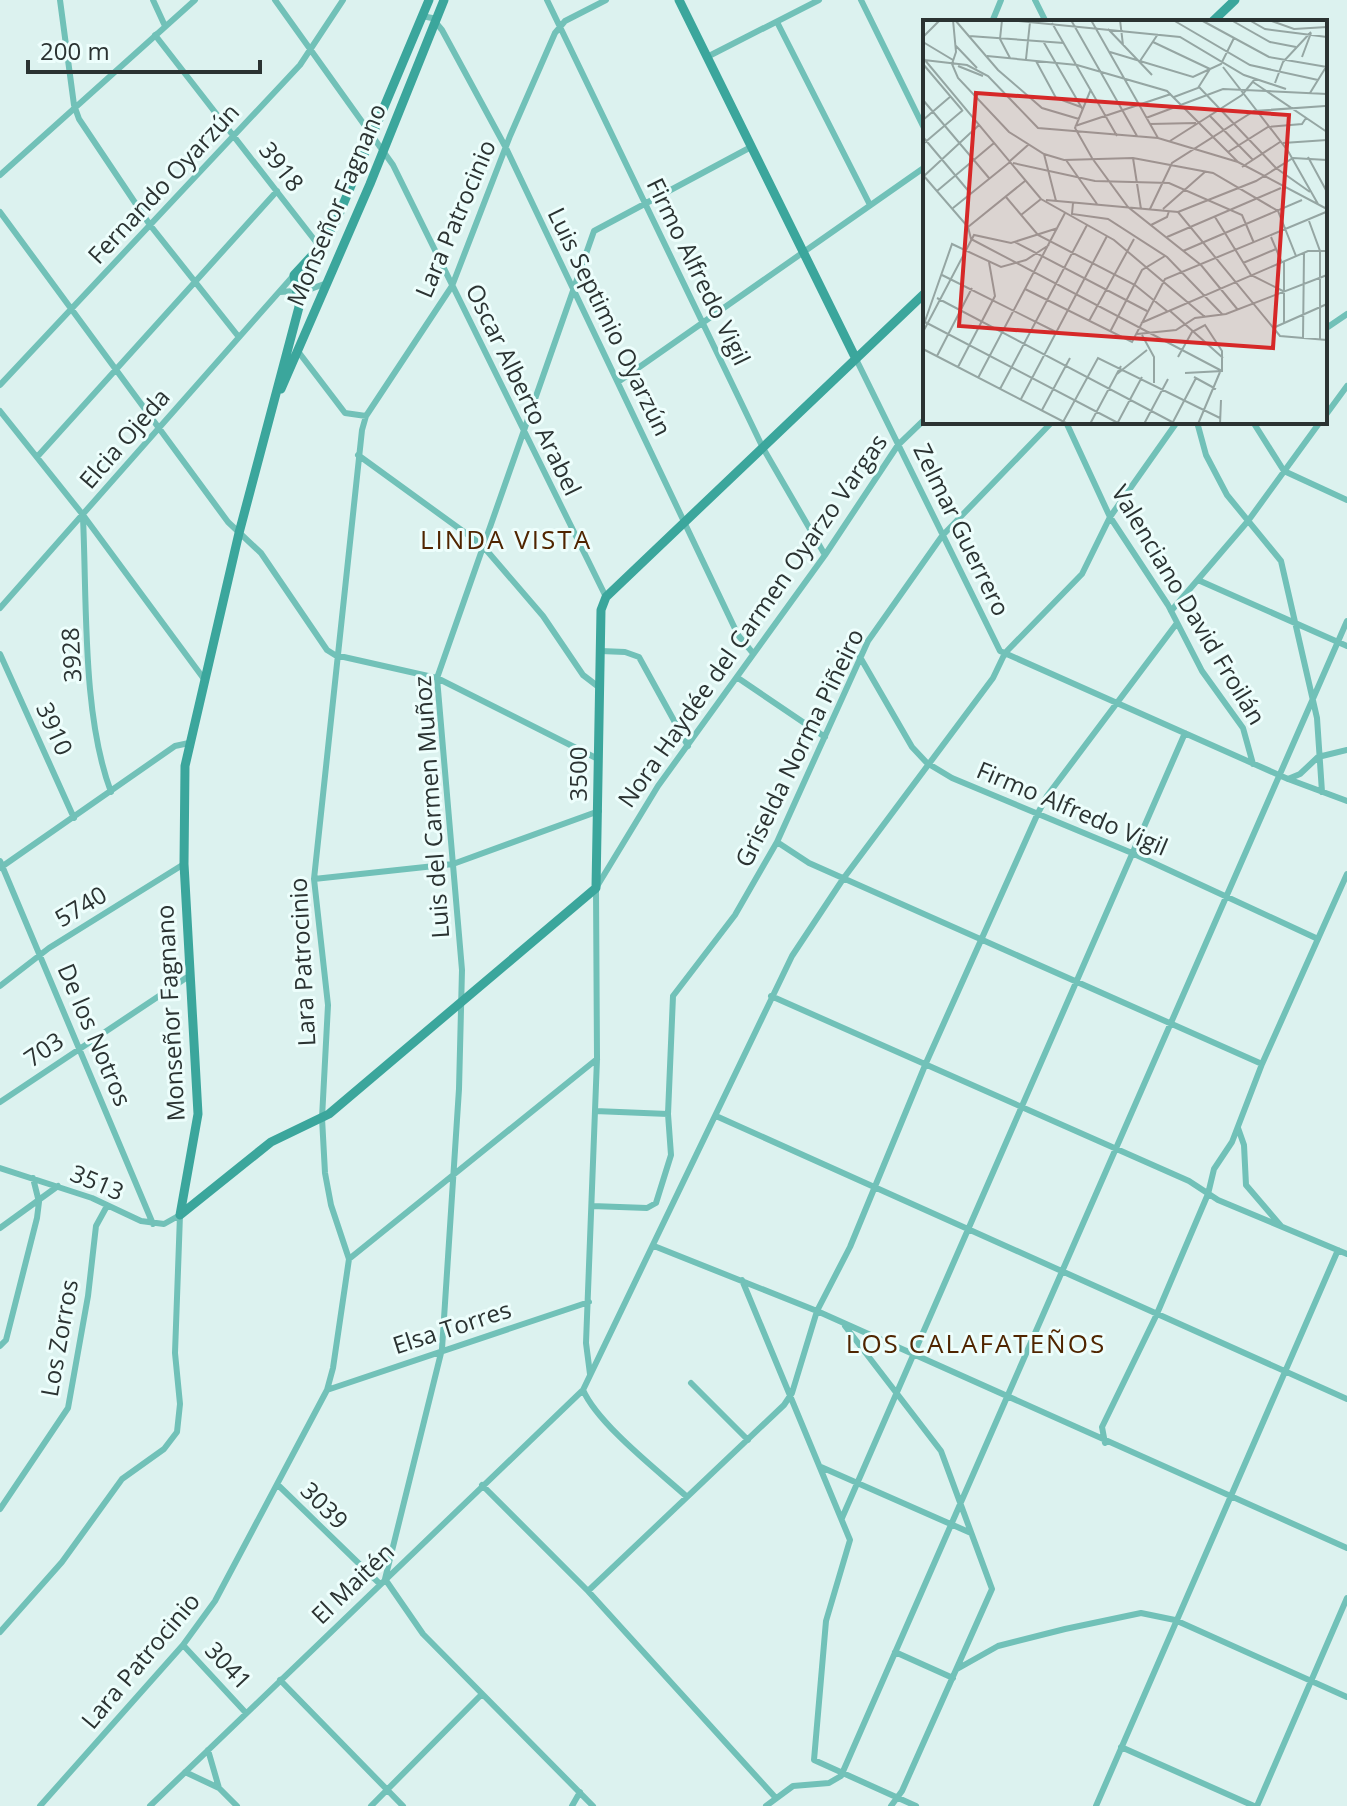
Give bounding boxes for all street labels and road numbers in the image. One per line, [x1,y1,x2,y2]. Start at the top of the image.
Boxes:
street label: Fernando Oyarzún [80,96,246,270]
street label: Monseñor Fagnano [278,98,393,311]
street label: 3918 [252,134,312,198]
street label: Lara Patrocinio [406,134,503,302]
street label: Firmo Alfredo Vigil [640,172,759,371]
street label: Luis Septimio Oyarzún [541,202,680,441]
street label: Oscar Alberto Arabel [459,278,590,501]
street label: Elcia Ojeda [71,381,177,495]
street label: Nora Haydée del Carmen Oyarzo Vargas [609,427,894,814]
street label: Zelmar Guerrero [906,438,1018,621]
street label: Valenciano David Froilán [1104,478,1274,730]
street label: Griselda Norma Piñeiro [726,623,871,872]
street label: 3928 [53,627,88,683]
street label: Luis del Carmen Muñoz [405,675,456,939]
street label: 3910 [29,697,82,760]
street label: 3500 [561,747,594,801]
street label: Firmo Alfredo Vigil [972,752,1173,863]
street label: 5740 [48,877,112,934]
street label: Lara Patrocinio [281,877,322,1047]
street label: Monseñor Fagnano [147,904,192,1122]
street label: De los Notros [50,958,140,1111]
street label: 703 [17,1024,69,1074]
street label: 3513 [66,1156,129,1208]
street label: Los Zorros [32,1277,85,1399]
street label: Elsa Torres [388,1292,515,1361]
street label: 3039 [294,1474,356,1536]
street label: El Maitén [303,1535,401,1631]
street label: Lara Patrocinio [73,1585,207,1735]
street label: 3041 [198,1634,260,1696]

